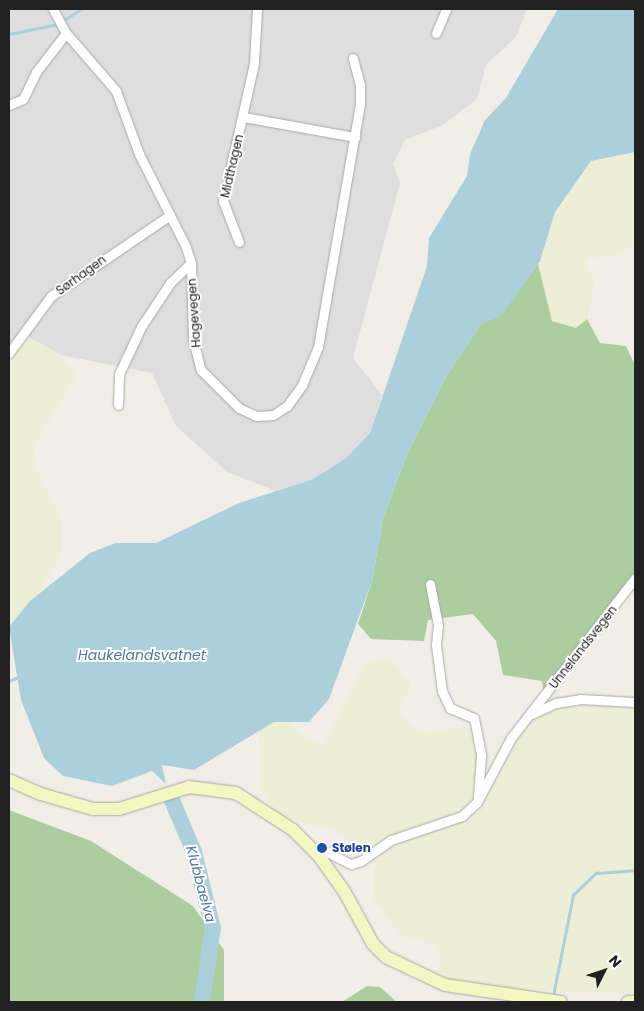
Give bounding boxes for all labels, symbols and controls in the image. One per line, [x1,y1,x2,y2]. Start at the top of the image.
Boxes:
street label: Midthagen [218,133,246,199]
street label: Sørhagen [53,252,109,298]
street label: Hagevegen [184,278,204,348]
street label: Unnelandsvegen [546,603,620,691]
water label: Haukelandsvatnet [78,647,206,663]
place label: Stølen [332,841,371,855]
marker: Stølen [316,842,328,854]
water label: Klubbaelva [183,844,219,924]
north arrow [579,946,629,996]
text: N [604,951,626,972]

